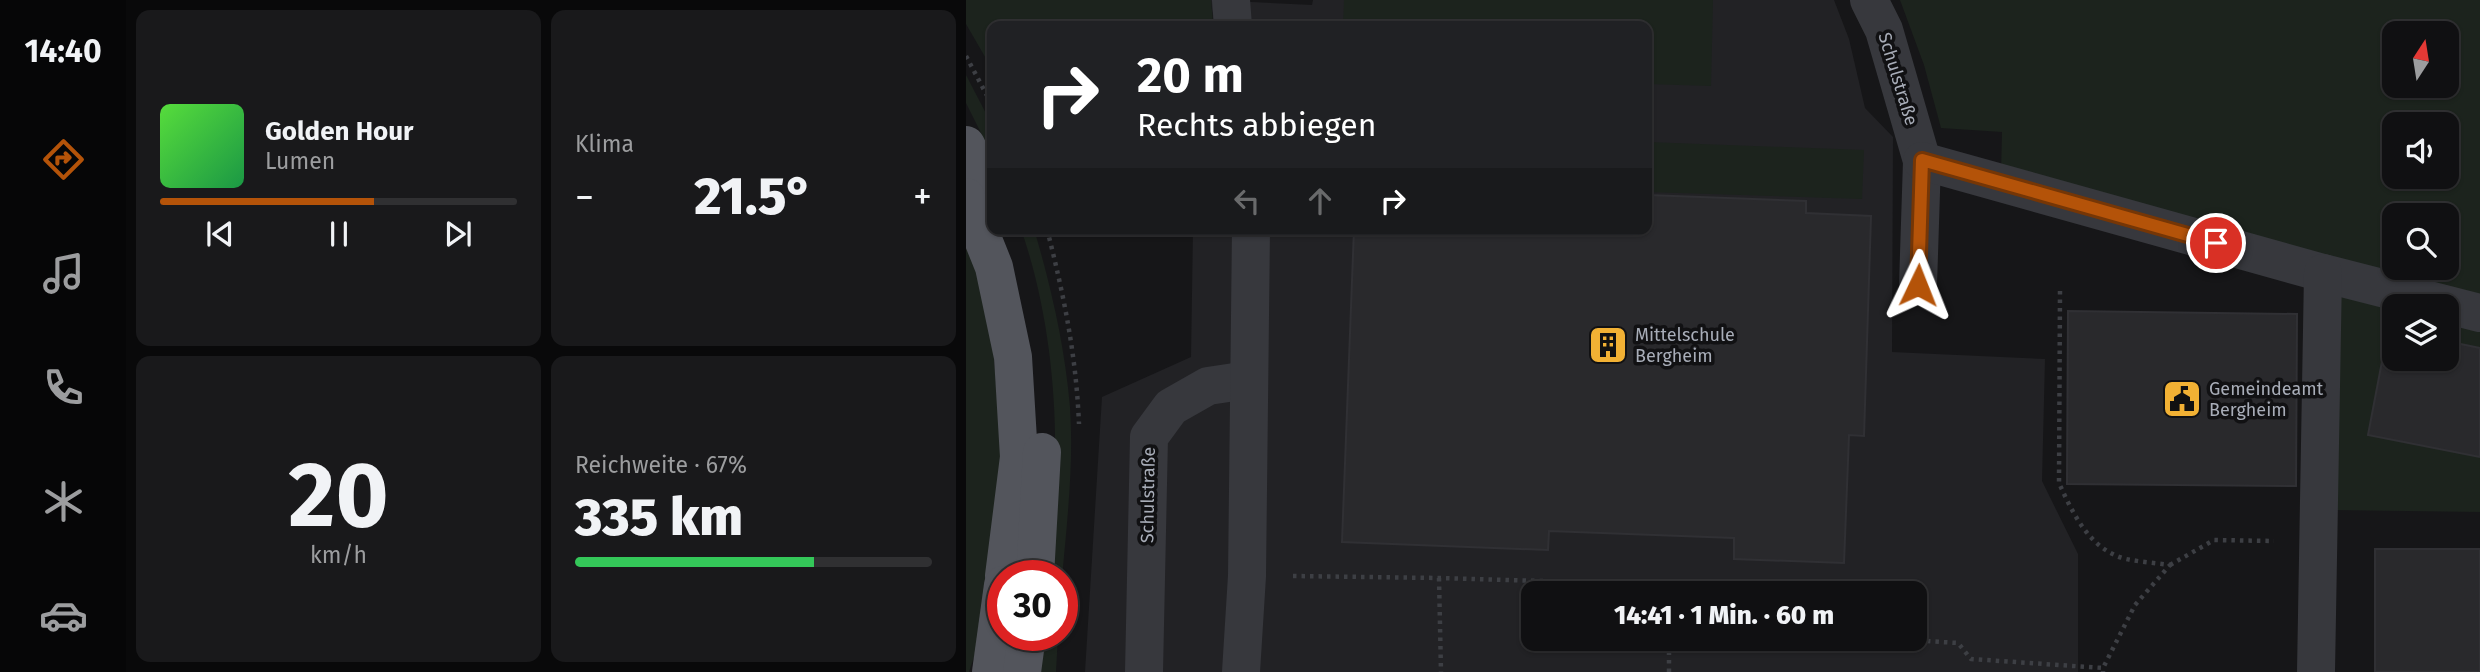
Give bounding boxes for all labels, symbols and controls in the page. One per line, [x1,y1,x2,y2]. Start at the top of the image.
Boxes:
north arrow [2382,21,2459,98]
map controls [2382,21,2459,371]
street label: Schulstraße [1873,30,1923,128]
text: 14:40 [24,32,102,70]
text: 20 m [1137,46,1244,105]
icon: right [1022,49,1113,140]
text: Rechts abbiegen [1137,106,1377,144]
button: sound [2382,112,2459,189]
text: Golden Hour [265,116,413,147]
text: Klima [575,130,634,158]
icon: directions [39,135,88,184]
text: Lumen [265,147,335,175]
text: 21.5° [694,165,813,228]
text: − [575,174,594,220]
text: + [913,174,932,220]
icon: left [1228,182,1266,220]
icon: ahead [1301,182,1339,220]
icon: right [1374,182,1412,220]
button: search [2382,203,2459,280]
pin [2186,213,2246,273]
icon: previous [201,215,239,253]
icon: pause [320,215,358,253]
icon: next [439,215,477,253]
icon: arrive [2197,224,2235,262]
position arrow [1881,248,1955,322]
icon: music [39,249,88,298]
button: layers [2382,294,2459,371]
building icon: Mittelschule Bergheim [1587,324,1629,366]
place label: Mittelschule Bergheim [1635,324,1735,367]
icon: phone [39,363,88,412]
public building icon: Gemeindeamt Bergheim [2161,378,2203,420]
place label: Gemeindeamt Bergheim [2209,378,2324,421]
text: 20 [288,441,389,550]
street label: Schulstraße [1136,447,1160,543]
text: Reichweite · 67% [575,451,747,479]
icon: climate [39,477,88,526]
text: 335 km [575,486,743,549]
text: km/h [310,541,367,569]
speed limit sign: 30 [987,560,1078,651]
icon: car [39,591,88,640]
text: 14:41 · 1 Min. · 60 m [1614,600,1834,631]

